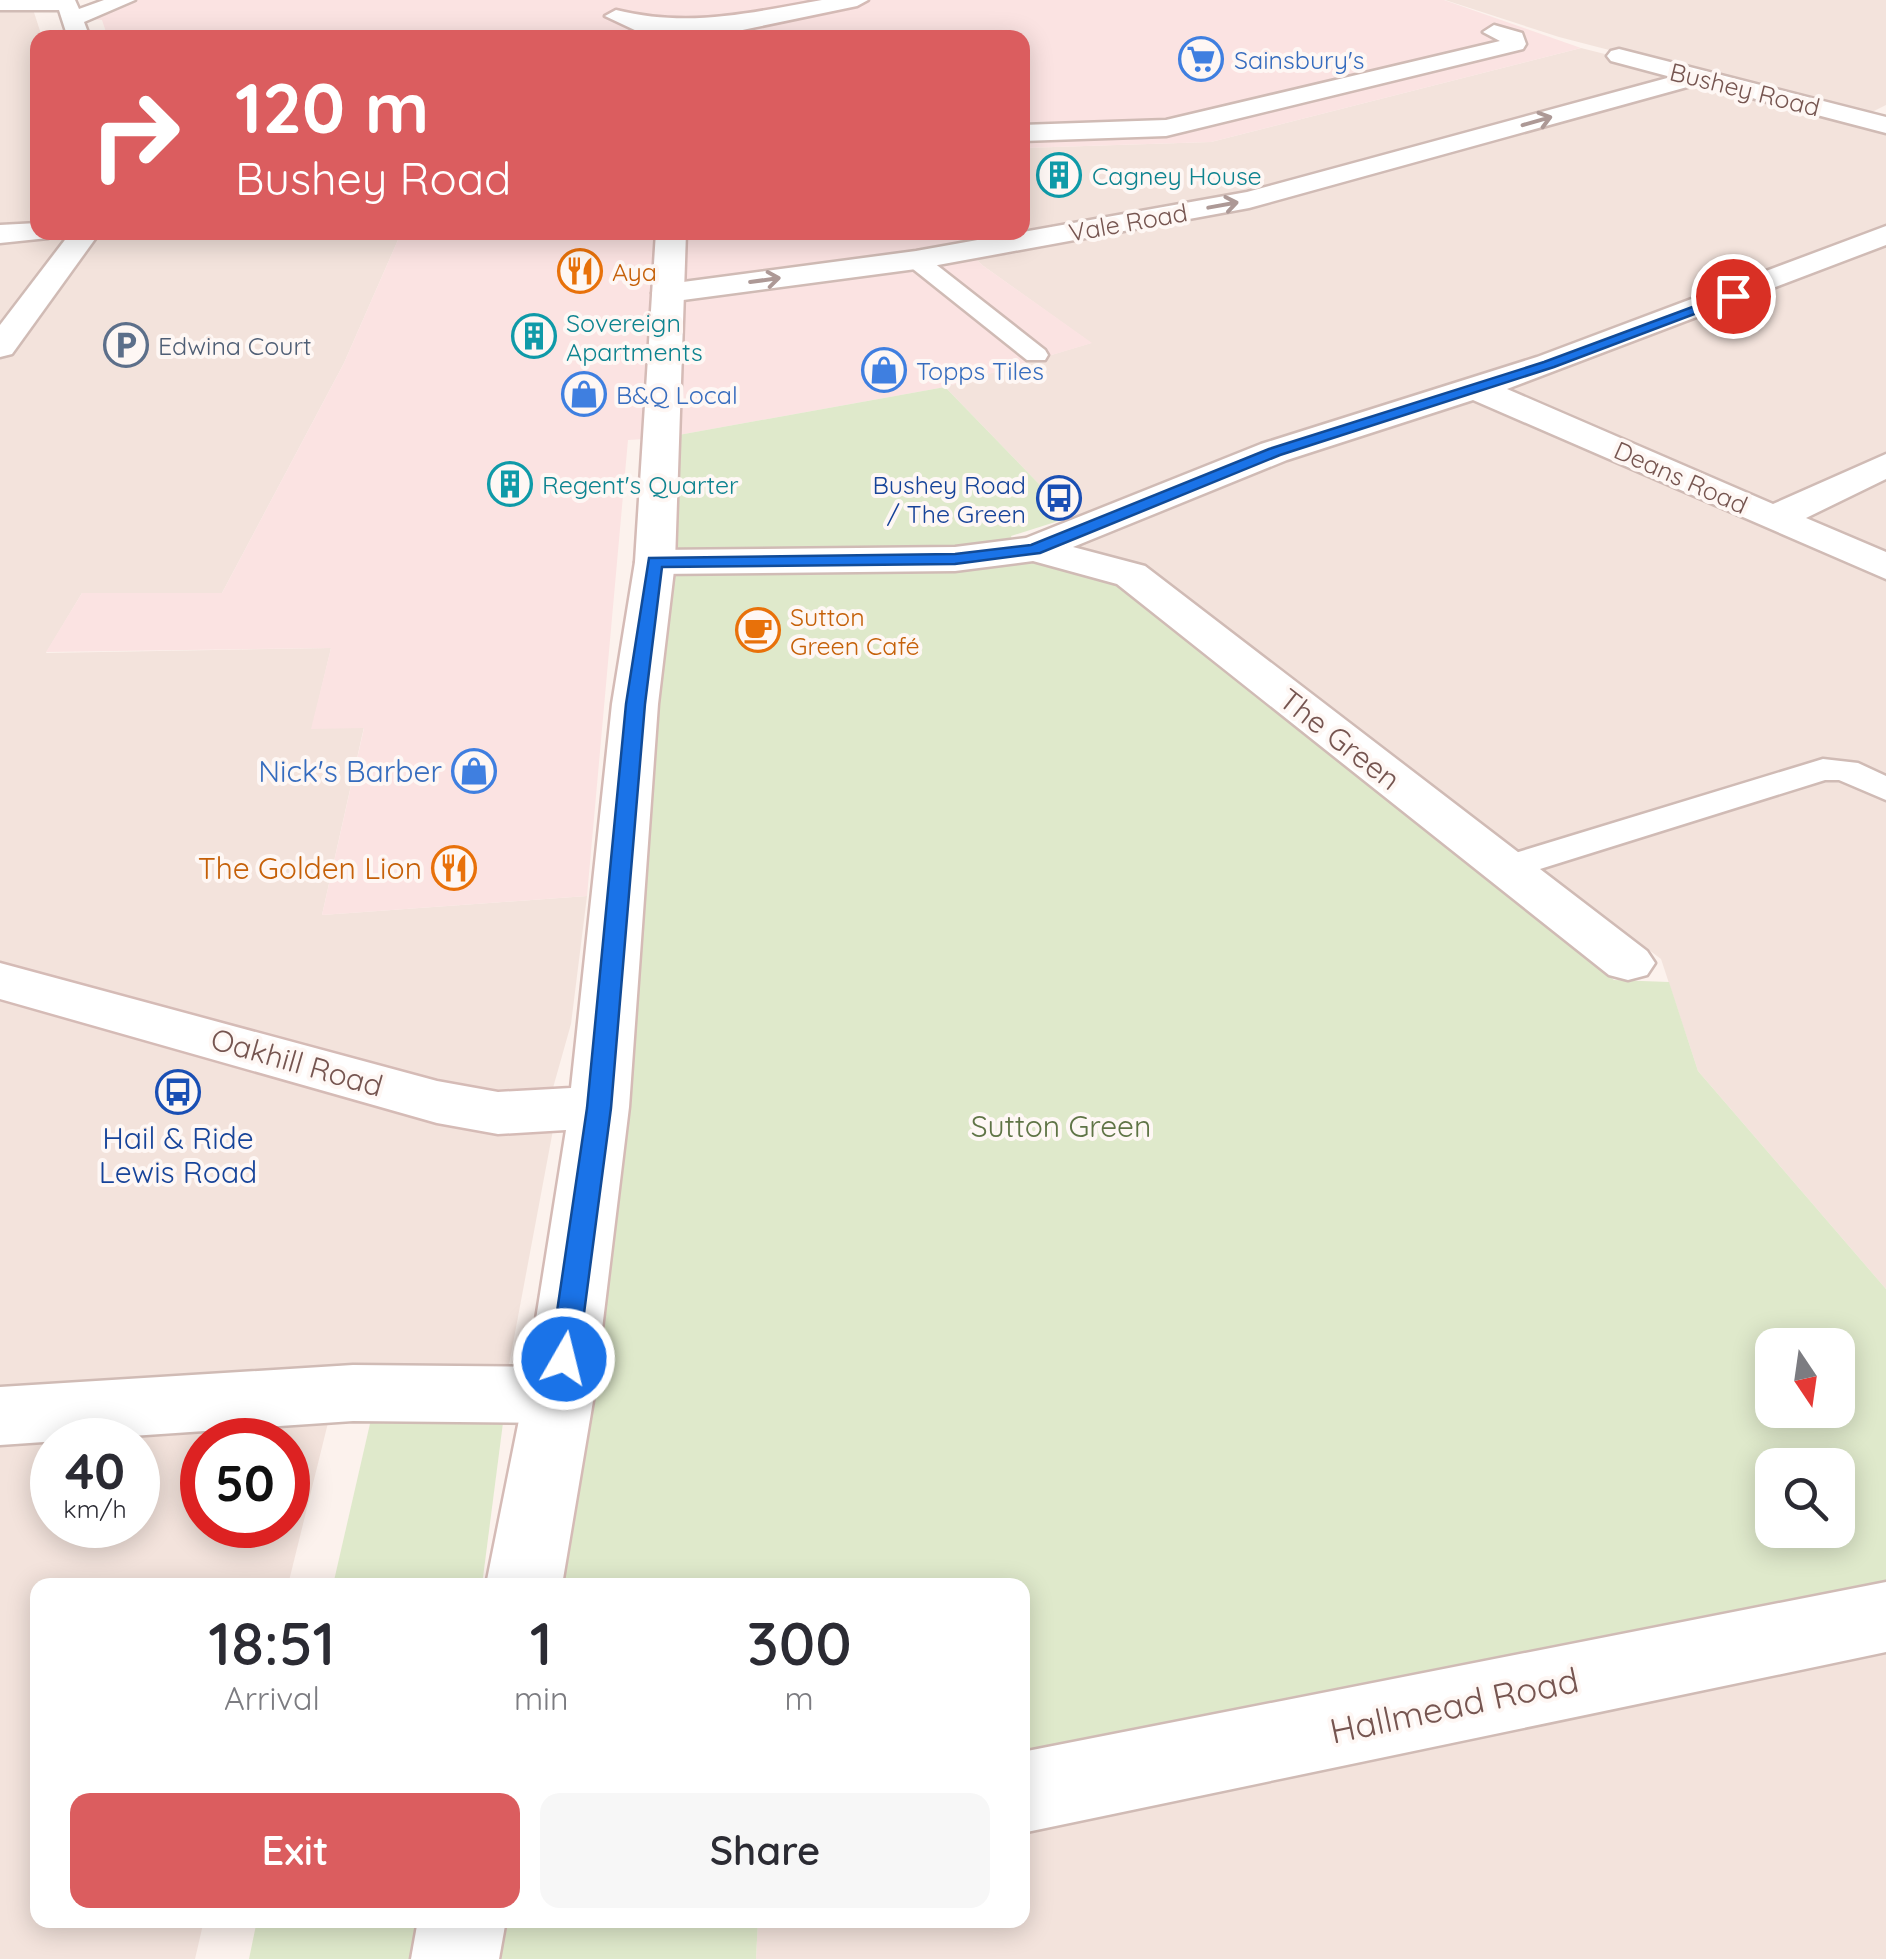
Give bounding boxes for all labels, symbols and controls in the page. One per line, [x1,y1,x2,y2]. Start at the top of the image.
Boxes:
supermarket icon: Sainsbury's [1178,36,1224,82]
place label: Sainsbury's [1234,44,1364,75]
street label: Bushey Road [1667,55,1823,123]
text: 120 m [235,63,429,151]
icon: right [70,70,200,200]
one-way arrow [1521,111,1552,129]
text: Bushey Road [235,150,511,206]
building icon: Cagney House [1036,152,1082,198]
place label: Cagney House [1092,160,1262,191]
one-way arrow [1207,195,1239,214]
street label: Vale Road [1066,196,1190,248]
restaurant icon: Aya [557,248,603,294]
pin [1691,254,1776,339]
place label: Aya [612,256,657,287]
icon: arrive [1706,269,1761,324]
one-way arrow [748,270,780,289]
place label: Sovereign Apartments [566,307,703,367]
building icon: Sovereign Apartments [511,313,557,359]
parking icon: Edwina Court [103,322,149,368]
place label: Edwina Court [158,330,312,361]
shop icon: Topps Tiles [861,347,907,393]
place label: Topps Tiles [916,355,1044,386]
shop icon: B&Q Local [561,371,607,417]
place label: B&Q Local [616,379,738,410]
street label: Deans Road [1610,434,1752,520]
building icon: Regent's Quarter [487,461,533,507]
place label: Regent's Quarter [542,469,739,500]
place label: Bushey Road / The Green [873,469,1026,529]
bus stop icon: Bushey Road / The Green [1036,475,1082,521]
place label: Sutton Green Café [790,601,920,661]
cafe icon: Sutton Green Café [735,607,781,653]
street label: The Green [1272,680,1408,798]
shop icon: Nick's Barber [451,748,497,794]
place label: Nick's Barber [258,752,442,790]
restaurant icon: The Golden Lion [431,845,477,891]
place label: The Golden Lion [198,849,422,887]
street label: Oakhill Road [207,1019,387,1105]
bus stop icon: Hail & Ride Lewis Road [155,1069,201,1115]
park label: Sutton Green [971,1107,1151,1145]
place label: Hail & Ride Lewis Road [99,1119,257,1191]
position arrow [512,1307,616,1411]
north arrow [1755,1328,1855,1428]
map controls [1755,1328,1855,1548]
speed limit sign: 50 [180,1418,310,1548]
text: 40 [65,1439,125,1502]
button: search [1755,1448,1855,1548]
text: km/h [63,1493,127,1524]
text: 18:51 [208,1605,336,1680]
text: 1 [530,1605,553,1680]
text: 300 [747,1605,852,1680]
street label: Hallmead Road [1326,1657,1582,1753]
text: Arrival [224,1678,320,1718]
text: min [514,1678,568,1718]
text: m [785,1678,814,1718]
button: Exit [70,1793,520,1908]
button: Share [540,1793,990,1908]

